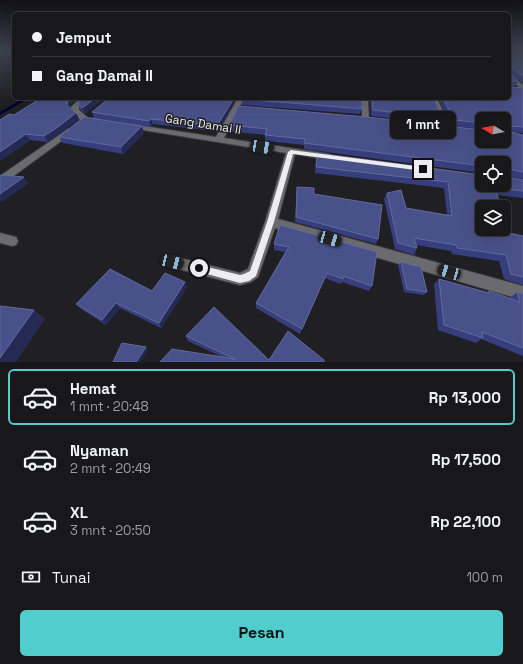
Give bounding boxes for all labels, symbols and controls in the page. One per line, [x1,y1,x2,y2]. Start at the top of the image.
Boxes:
text: Jemput [56,28,112,47]
text: Gang Damai II [56,66,153,85]
street label: Gang Damai II [164,110,242,138]
callout: 1 mnt [390,111,456,139]
north arrow [475,112,511,148]
map controls [475,112,511,236]
text: 1 mnt [406,116,440,133]
car [249,139,275,155]
button: locate [475,156,511,192]
route end [414,160,432,178]
button: layers [475,200,511,236]
car [317,230,343,248]
car [159,253,185,271]
route start [190,259,208,277]
car [436,263,462,281]
icon: car [22,379,58,415]
text: Hemat [70,379,116,398]
text: Rp 13,000 [429,388,501,407]
text: 1 mnt · 20:48 [70,398,149,415]
icon: car [22,441,58,477]
text: Nyaman [70,441,129,460]
text: Rp 17,500 [431,450,501,469]
text: 2 mnt · 20:49 [70,460,151,477]
icon: car [22,503,58,539]
text: XL [70,503,88,522]
text: Rp 22,100 [430,512,501,531]
text: 3 mnt · 20:50 [70,522,151,539]
icon: cash [20,566,42,588]
text: Tunai [52,568,90,587]
text: 100 m [466,569,503,586]
button: Pesan [20,610,503,656]

